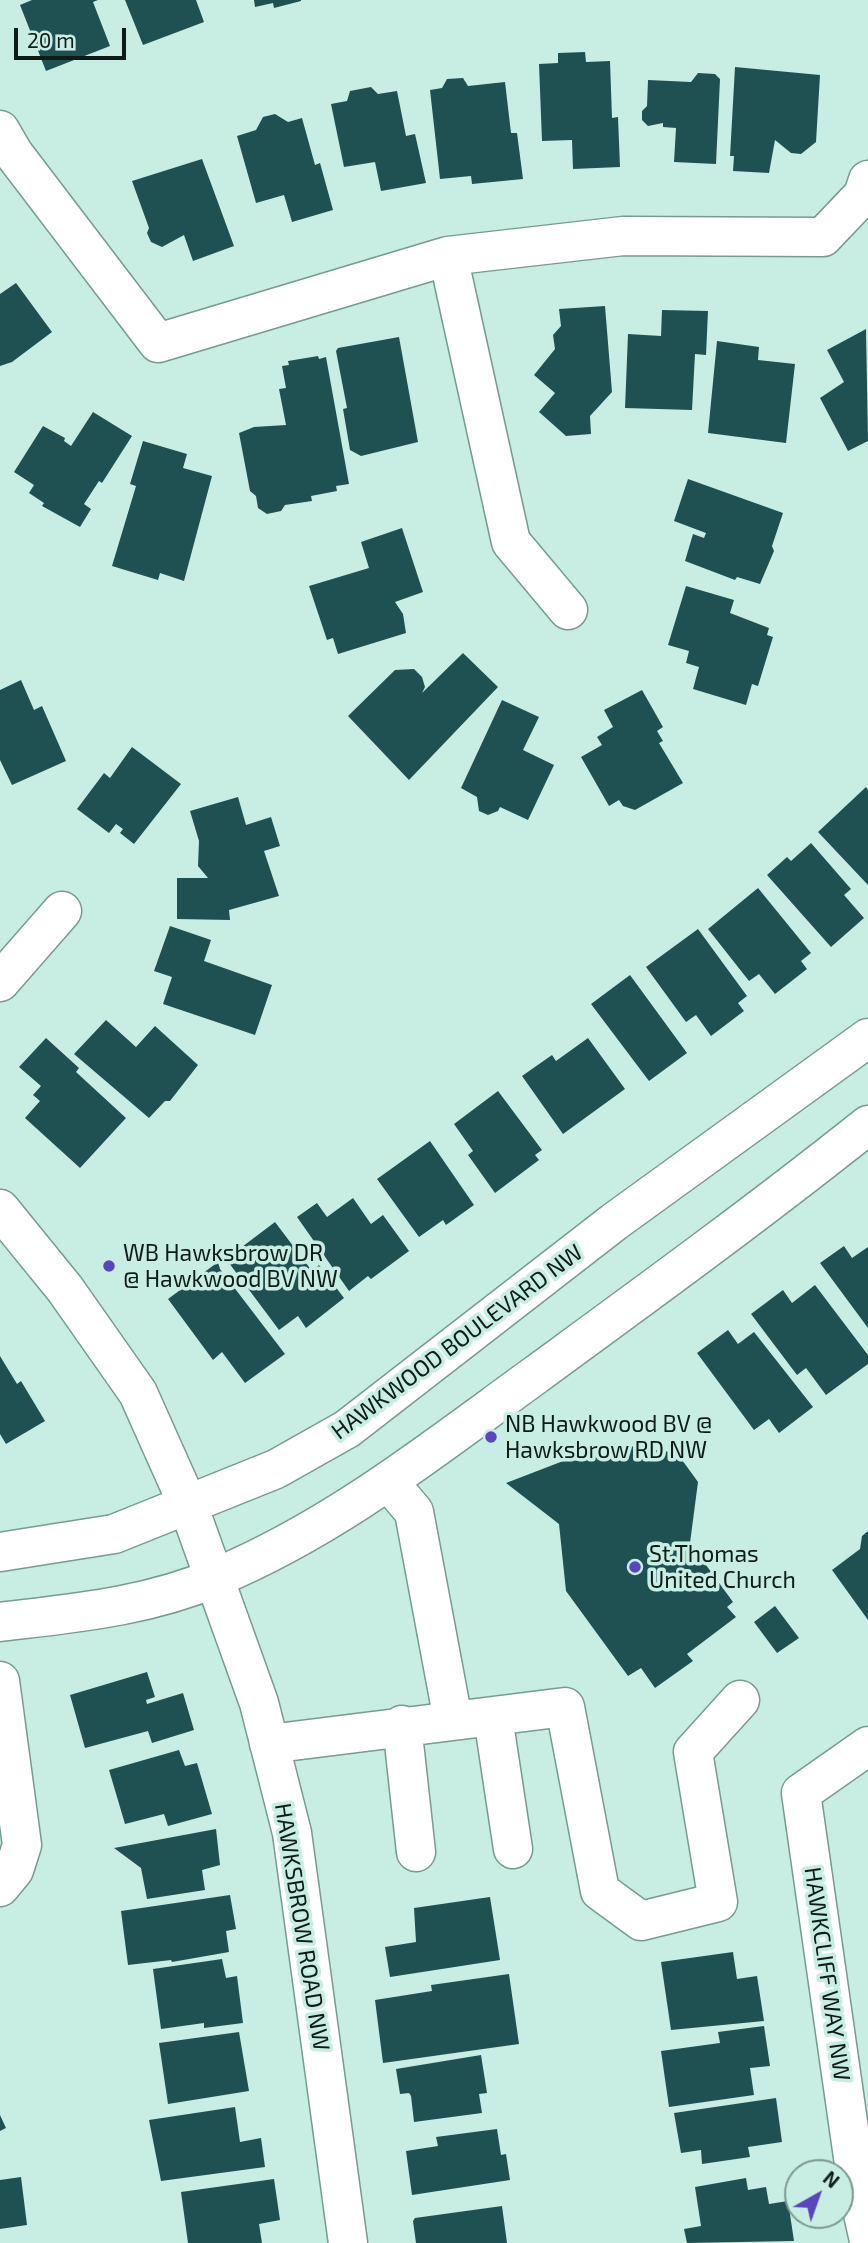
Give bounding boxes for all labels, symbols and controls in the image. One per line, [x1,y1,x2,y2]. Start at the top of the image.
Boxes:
scale bar [18,14,130,58]
text: 20 m [27,27,75,52]
place label: WB Hawksbrow DR @ Hawkwood BV NW [123,1239,338,1293]
street label: HAWKWOOD BOULEVARD NW [326,1239,588,1445]
marker: WB Hawksbrow DR @ Hawkwood BV NW [101,1258,117,1274]
place label: NB Hawkwood BV @ Hawksbrow RD NW [505,1410,712,1464]
marker: NB Hawkwood BV @ Hawksbrow RD NW [483,1429,499,1445]
place label: St.Thomas United Church [649,1540,796,1594]
marker: St.Thomas United Church [627,1559,643,1575]
street label: HAWKSBROW ROAD NW [269,1801,335,2053]
street label: HAWKCLIFF WAY NW [798,1865,856,2083]
north arrow [784,2159,854,2229]
text: N [819,2166,844,2192]

